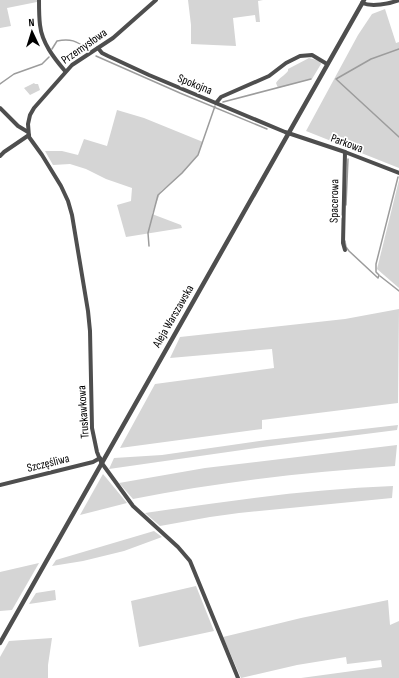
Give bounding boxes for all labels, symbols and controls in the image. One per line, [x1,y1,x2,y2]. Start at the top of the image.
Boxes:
north arrow [12,12,52,52]
text: N [28,16,35,29]
street label: Przemysłowa [58,25,110,68]
street label: Spokojna [175,71,215,98]
street label: Parkowa [329,131,365,156]
street label: Spacerowa [327,179,342,223]
street label: Aleja Warszawska [149,282,198,351]
street label: Truskawkowa [74,385,93,439]
street label: Szczęśliwa [25,451,71,476]

